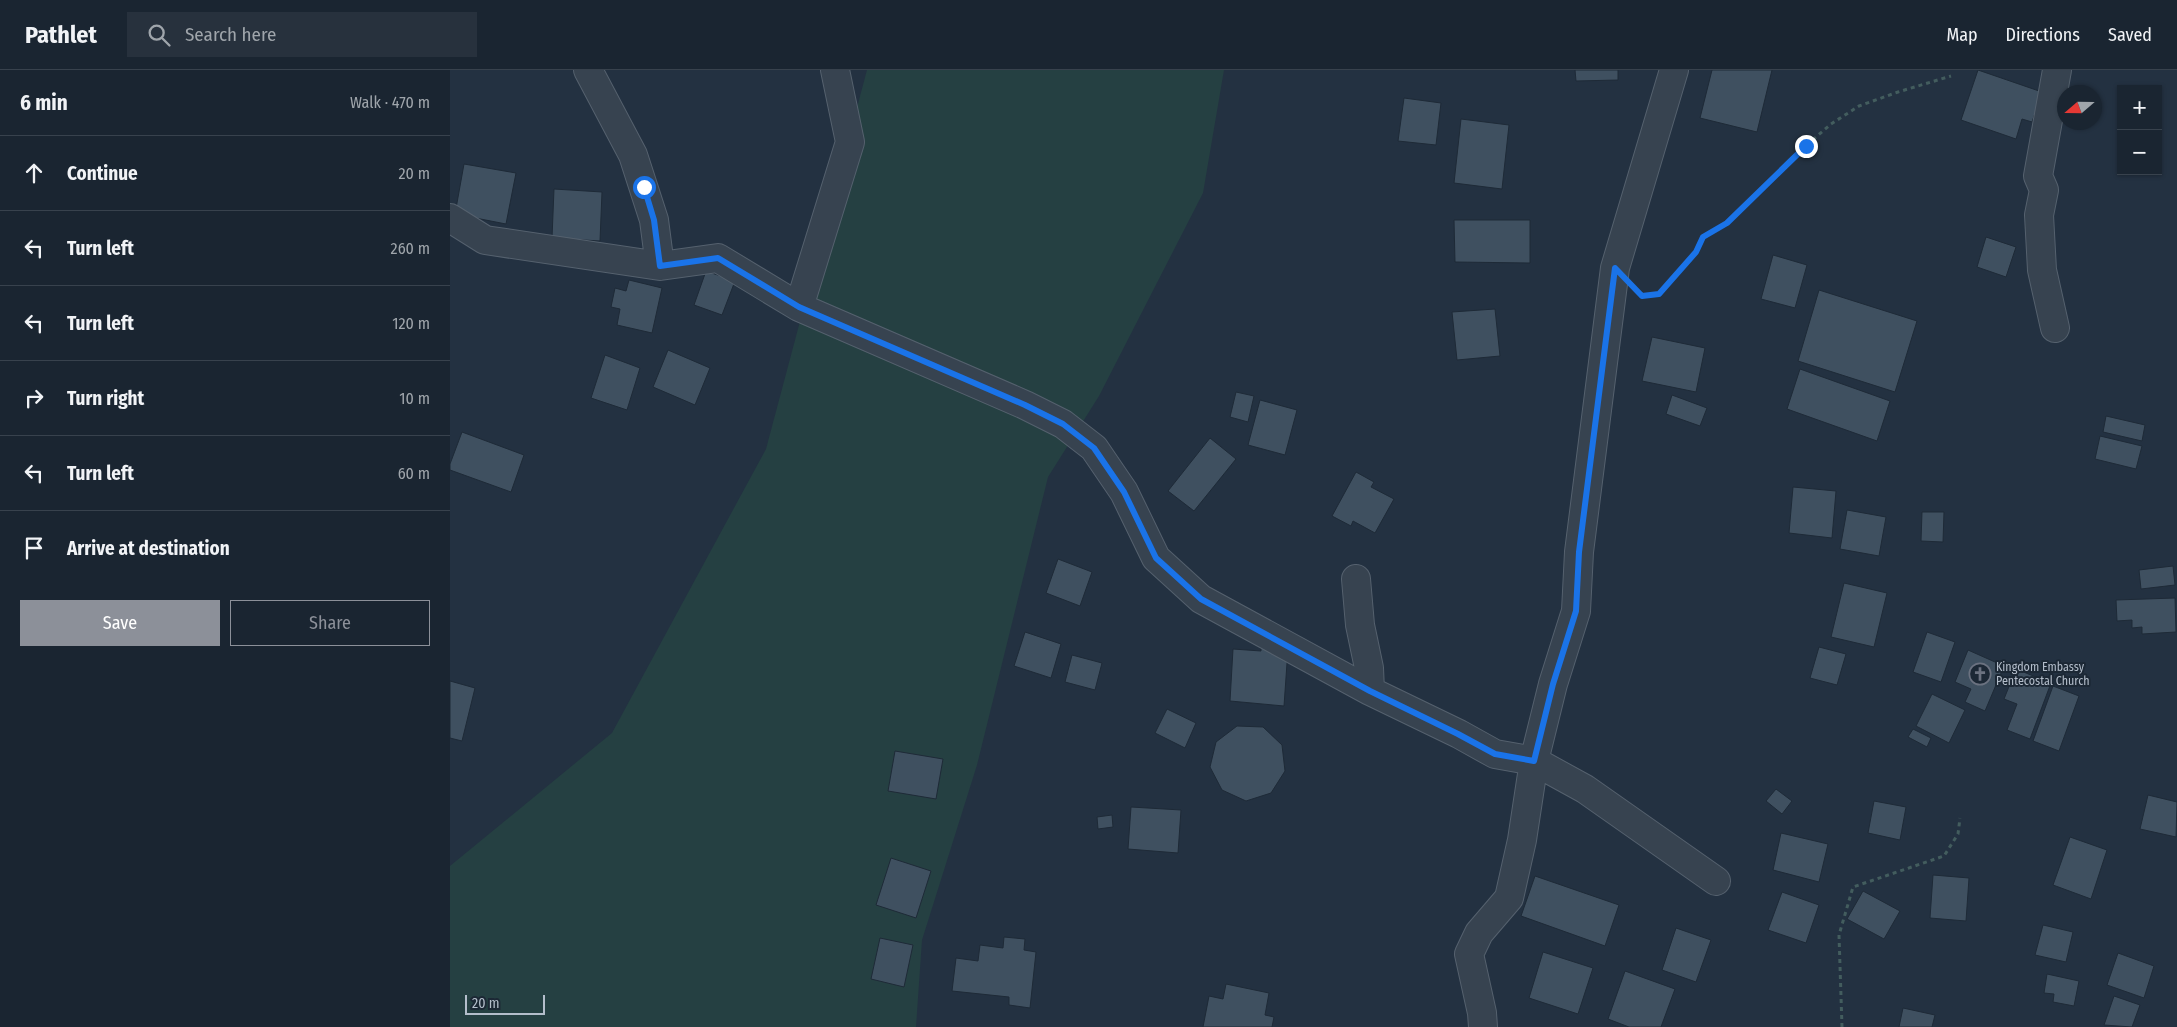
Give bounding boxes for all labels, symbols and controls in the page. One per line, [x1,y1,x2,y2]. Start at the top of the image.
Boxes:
search box [127,12,477,57]
text: Pathlet [25,21,97,49]
icon: search [145,21,173,49]
text: Search here [185,23,276,46]
text: Map [1946,24,1978,46]
text: Directions [2006,24,2080,46]
text: Saved [2108,24,2152,46]
north arrow [2057,85,2102,130]
map controls [2117,85,2162,175]
button: + [2117,85,2162,130]
text: 6 min [20,90,68,116]
text: Walk · 470 m [350,93,430,112]
button: − [2117,130,2162,175]
route end [1795,135,1818,158]
icon: ahead [20,159,48,187]
text: Continue [67,162,138,185]
text: 20 m [399,164,430,183]
route start [633,176,656,199]
icon: left [20,234,48,262]
text: Turn left [67,237,134,260]
text: 260 m [391,239,430,258]
icon: left [20,309,48,337]
text: Turn left [67,312,134,335]
text: 120 m [392,314,430,333]
icon: right [20,384,48,412]
text: Turn right [67,387,144,410]
text: 10 m [399,389,430,408]
icon: left [20,459,48,487]
text: Turn left [67,462,134,485]
text: 60 m [398,464,430,483]
icon: arrive [20,534,48,562]
text: Arrive at destination [67,537,230,560]
button: Save [20,600,220,646]
button: Share [230,600,430,646]
place label: Kingdom Embassy Pentecostal Church [1996,660,2090,688]
church icon: Kingdom Embassy Pentecostal Church [1968,662,1992,686]
scale bar [465,992,545,1015]
text: 20 m [472,995,500,1012]

